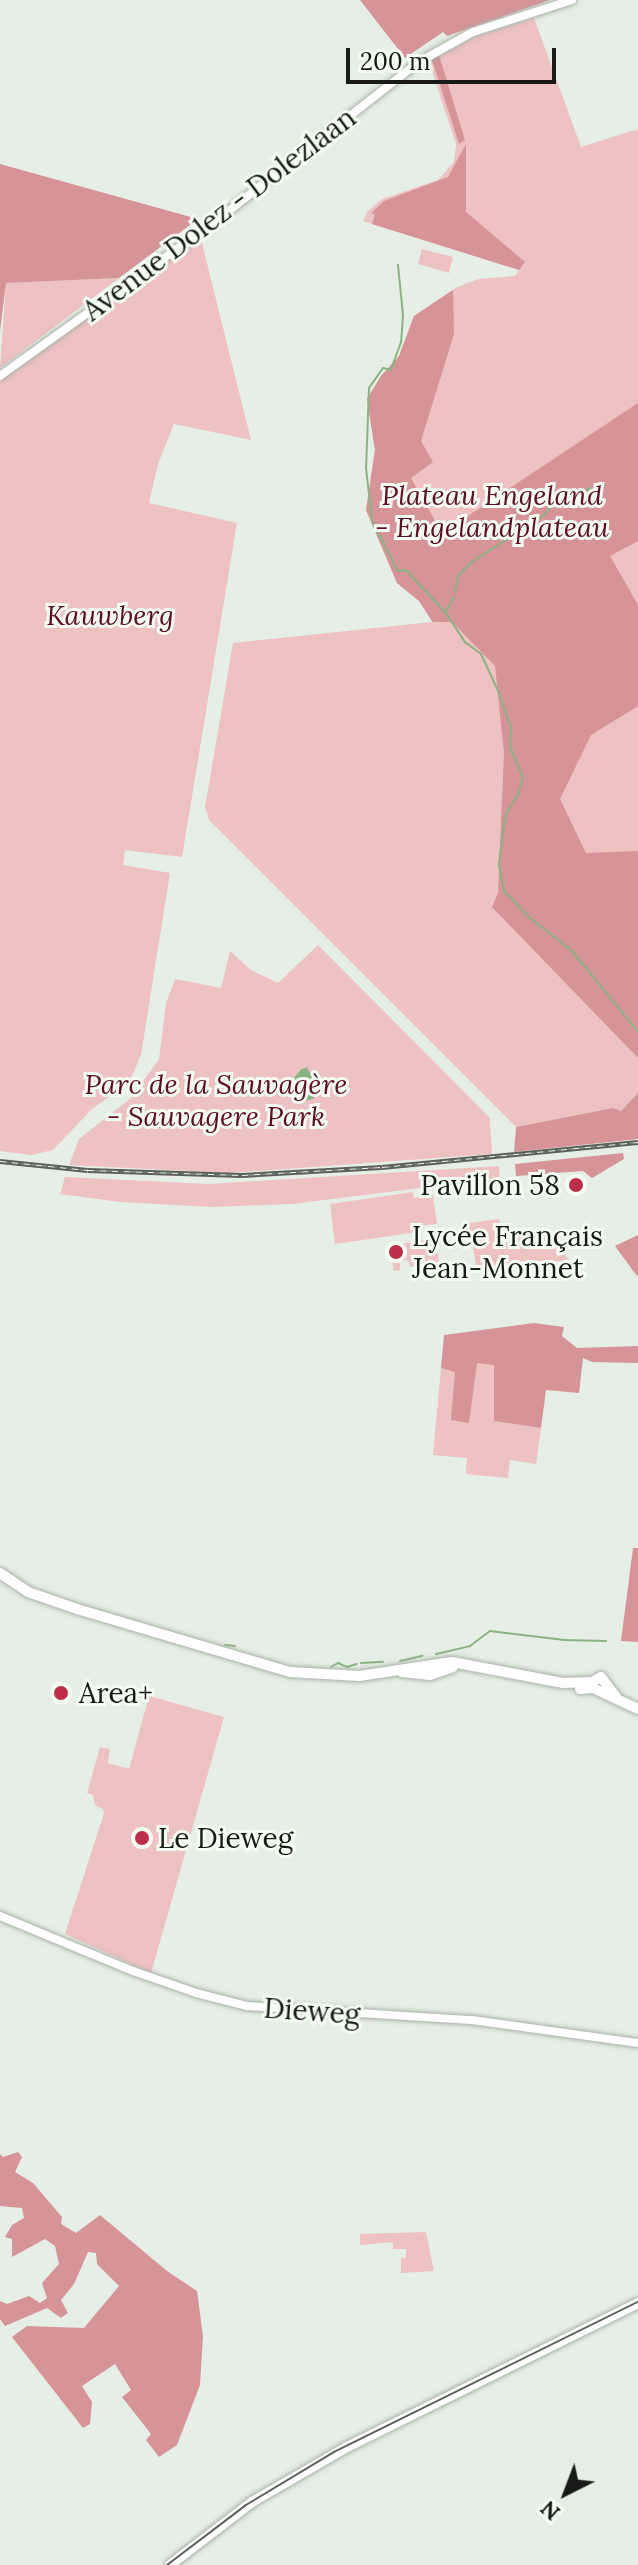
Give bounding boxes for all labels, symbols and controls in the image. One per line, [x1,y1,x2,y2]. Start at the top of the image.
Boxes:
scale bar [350,32,560,82]
text: 200 m [360,46,430,77]
street label: Avenue Dolez - Dolezlaan [76,100,362,328]
park label: Plateau Engeland - Engelandplateau [375,478,609,544]
park label: Kauwberg [46,598,174,632]
park label: Parc de la Sauvagère - Sauvagere Park [84,1067,348,1133]
place label: Pavillon 58 [420,1168,560,1202]
marker: Pavillon 58 [567,1176,585,1194]
place label: Lycée Français Jean-Monnet [412,1219,603,1285]
marker: Lycée Français Jean-Monnet [387,1243,405,1261]
place label: Area+ [79,1676,153,1710]
marker: Area+ [50,1682,72,1704]
place label: Le Dieweg [158,1821,293,1855]
marker: Le Dieweg [133,1829,151,1847]
street label: Dieweg [263,1991,361,2031]
north arrow [526,2453,606,2533]
text: N [534,2495,566,2527]

